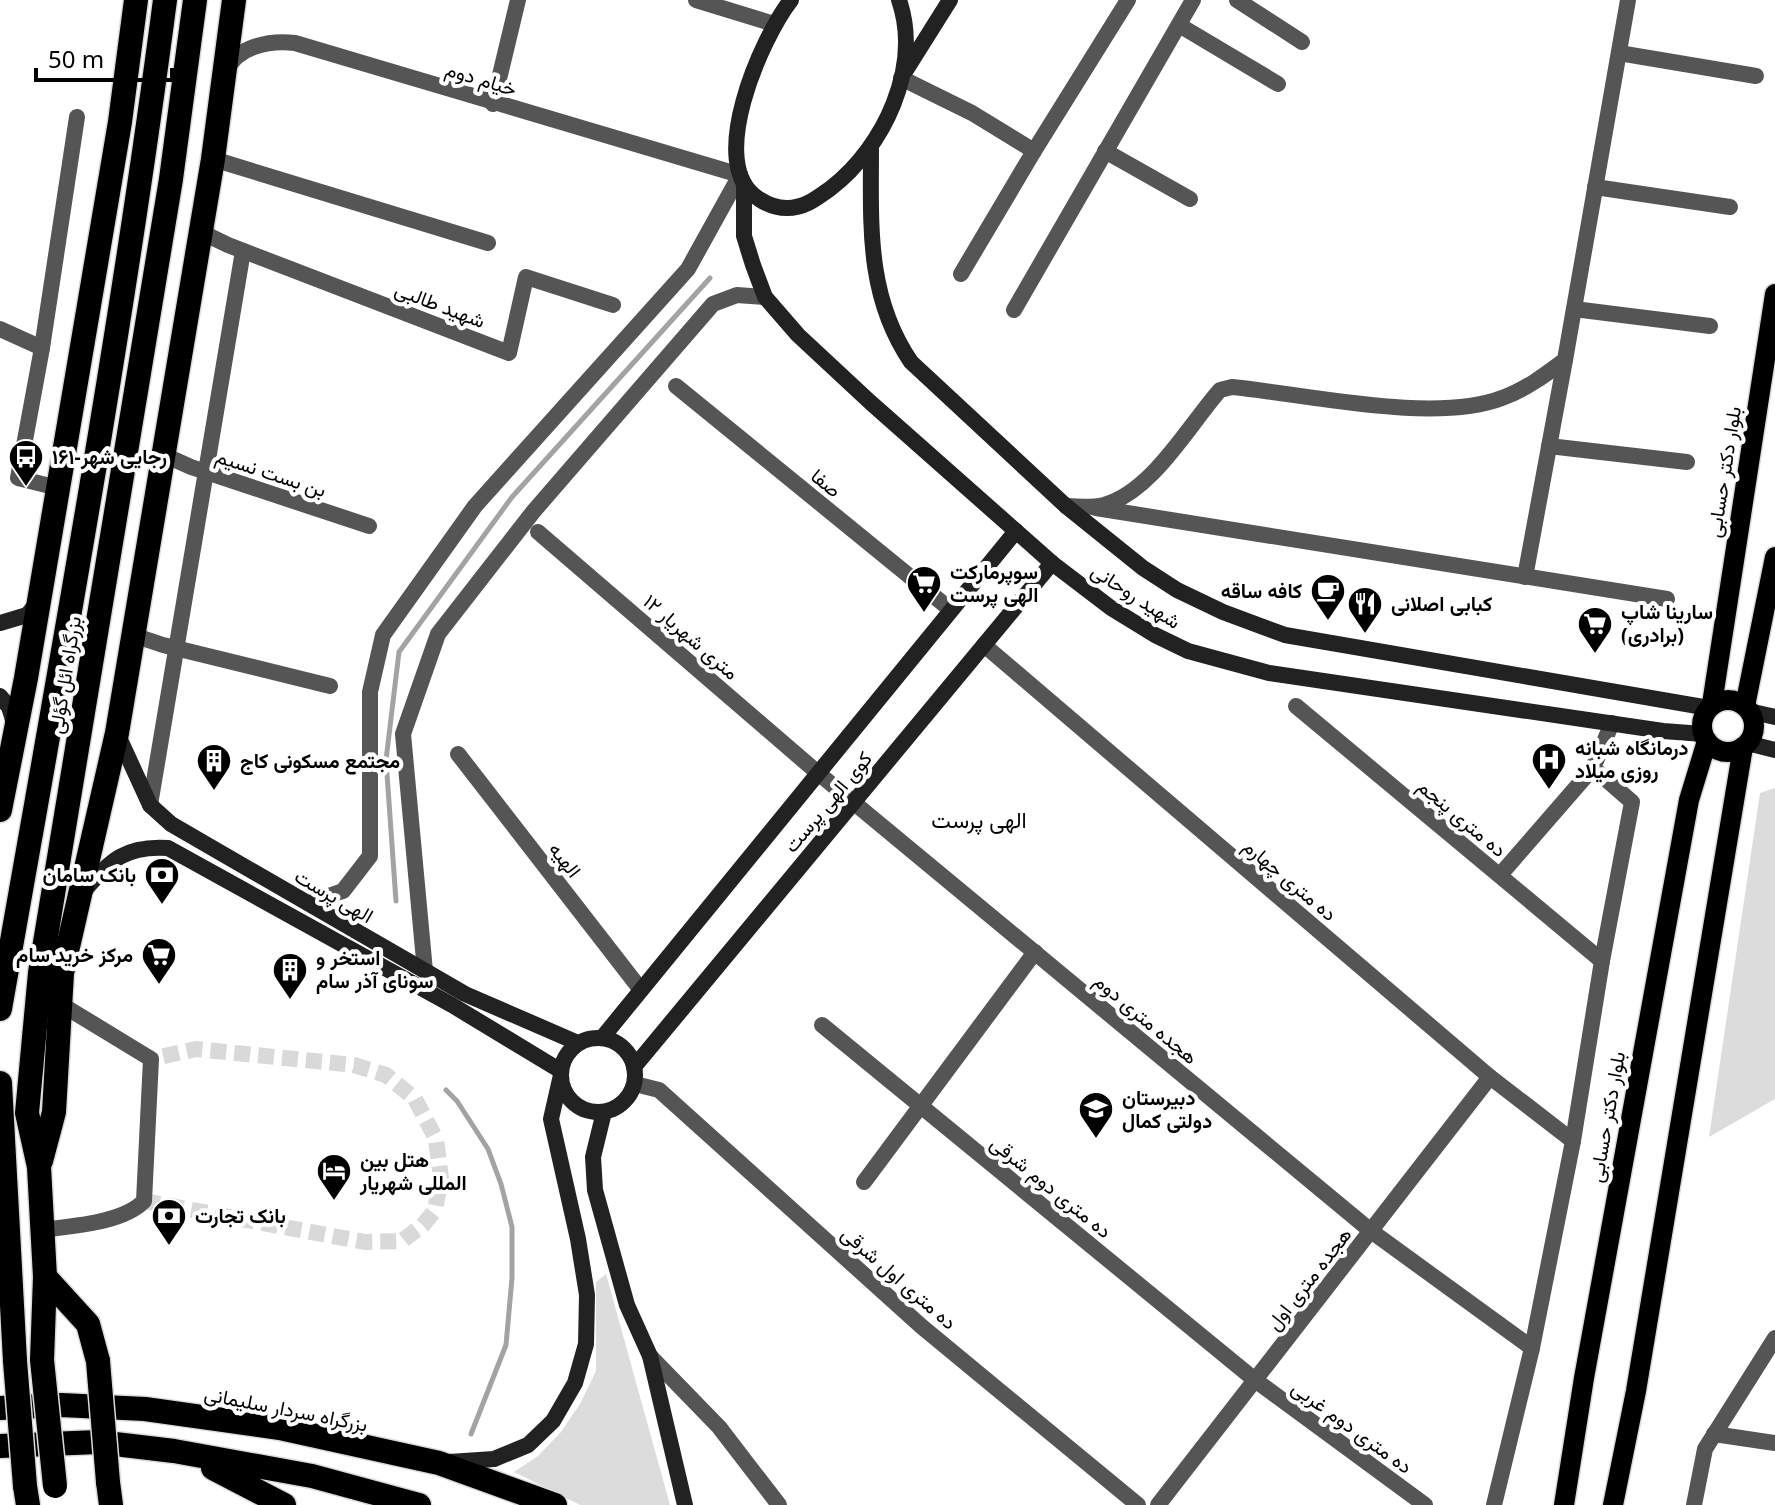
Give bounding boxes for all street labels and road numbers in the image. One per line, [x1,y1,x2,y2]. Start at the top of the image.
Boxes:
street label: خیام دوم [442,55,520,102]
street label: شهید طالبی [391,275,489,334]
street label: بلوار دکتر حسابی [1700,404,1747,539]
street label: بن بست نسیم [212,442,330,503]
street label: صفا [805,462,847,503]
street label: شهید روحانی [1086,557,1186,635]
street label: ۱۲ متری شهریار [638,588,745,686]
street label: بزرگراه ائل گؤلی [42,614,87,736]
street label: کوی الهی پرست [777,745,879,858]
street label: ده متری پنجم [1412,772,1512,864]
street label: ده متری چهارم [1237,832,1343,928]
street label: الهیه [543,836,588,883]
street label: الهی پرست [289,862,379,930]
street label: هجده متری دوم [1089,967,1204,1070]
street label: بلوار دکتر حسابی [1582,1049,1631,1184]
street label: ده متری دوم شرقی [985,1129,1118,1244]
street label: ده متری اول شرقی [836,1220,963,1335]
street label: هجده متری اول [1260,1222,1357,1336]
street label: ده متری دوم غربی [1287,1374,1418,1480]
street label: بزرگراه سردار سلیمانی [202,1379,370,1438]

